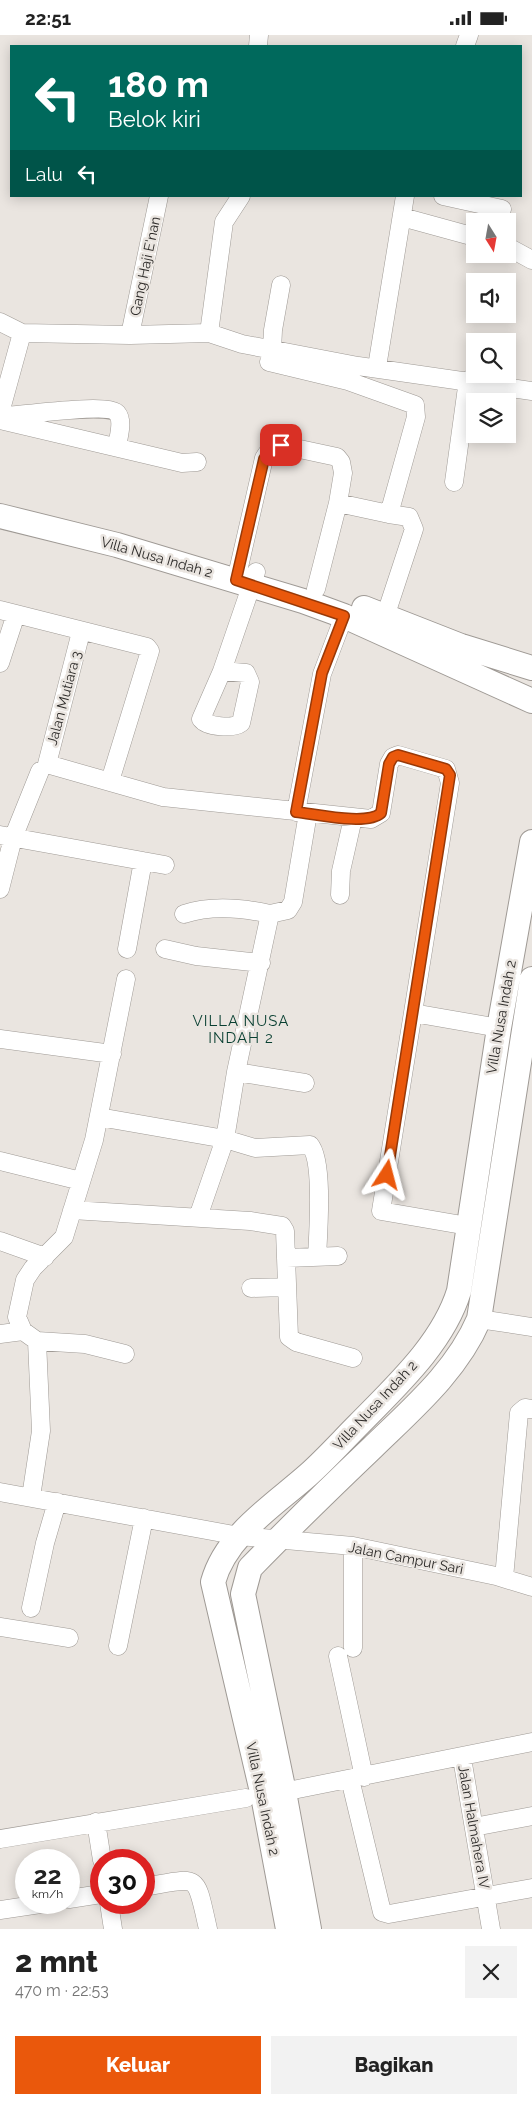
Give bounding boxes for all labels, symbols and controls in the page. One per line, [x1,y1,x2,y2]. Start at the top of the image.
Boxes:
text: 22:51 [25,7,71,29]
text: 180 m [108,64,209,105]
icon: left [25,65,90,130]
text: Belok kiri [108,106,201,132]
icon: left [73,160,101,188]
text: Lalu [25,163,63,185]
north arrow [466,213,516,263]
map controls [466,213,516,443]
street label: Gang Haji E'nan [127,215,163,317]
button: sound [466,273,516,323]
button: search [466,333,516,383]
button: layers [466,393,516,443]
pin [260,424,302,466]
icon: arrive [267,431,295,459]
street label: Villa Nusa Indah 2 [99,533,215,581]
street label: Jalan Mutiara 3 [44,649,84,747]
street label: Villa Nusa Indah 2 [483,959,519,1075]
district label: VILLA NUSA INDAH 2 [193,1012,289,1047]
position arrow [360,1148,412,1200]
street label: Villa Nusa Indah 2 [330,1357,420,1453]
street label: Jalan Campur Sari [347,1539,465,1577]
street label: Villa Nusa Indah 2 [243,1741,283,1857]
street label: Jalan Halmahera IV [455,1764,493,1890]
speed limit sign: 30 [90,1849,155,1914]
text: 22 [33,1860,62,1890]
text: km/h [32,1887,63,1901]
text: 2 mnt [15,1944,98,1979]
button: close [465,1946,517,1998]
text: 470 m · 22:53 [15,1981,109,2000]
button: Keluar [15,2036,261,2094]
button: Bagikan [271,2036,517,2094]

